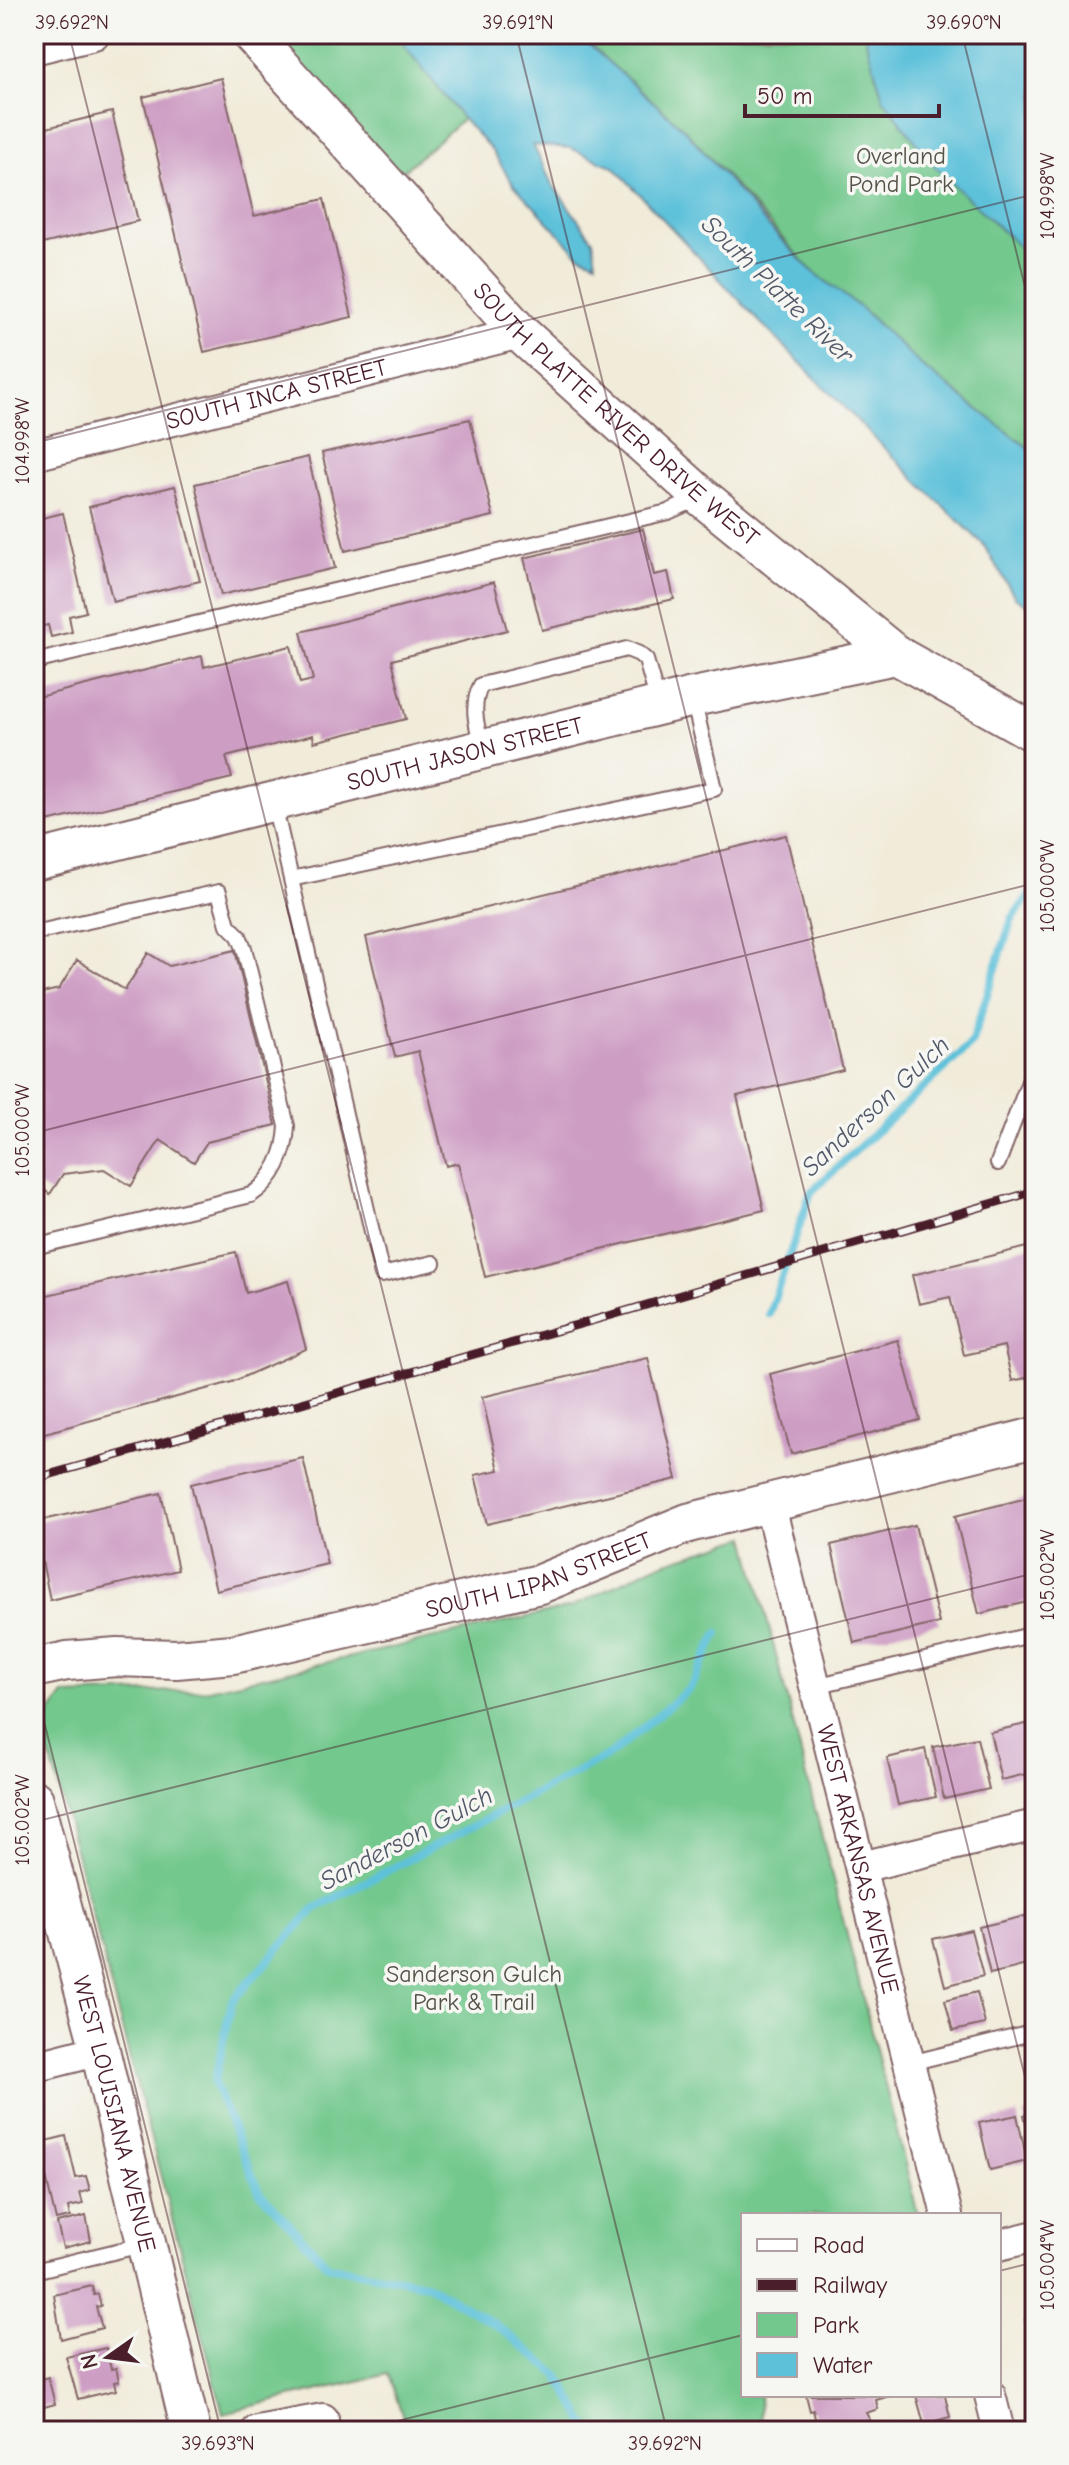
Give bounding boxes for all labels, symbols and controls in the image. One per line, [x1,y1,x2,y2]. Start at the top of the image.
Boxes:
text: 39.692°N [35,11,109,34]
text: 39.691°N [482,11,554,34]
text: 39.690°N [926,11,1002,34]
scale bar [745,68,939,118]
text: 50 m [757,82,813,110]
park label: Overland Pond Park [848,142,954,198]
text: 104.998°W [1036,152,1059,239]
water label: South Platte River [695,210,861,371]
street label: SOUTH PLATTE RIVER DRIVE WEST [467,277,765,552]
street label: SOUTH INCA STREET [163,353,390,435]
text: 104.998°W [11,397,34,484]
street label: SOUTH JASON STREET [344,711,586,797]
text: 105.000°W [1036,839,1059,932]
water label: Sanderson Gulch [795,1031,956,1183]
text: 105.000°W [11,1083,34,1176]
street label: SOUTH LIPAN STREET [423,1525,656,1624]
text: 105.002°W [1036,1529,1059,1621]
street label: WEST ARKANSAS AVENUE [811,1722,905,1996]
text: 105.002°W [11,1774,34,1866]
water label: Sanderson Gulch [315,1781,498,1897]
park label: Sanderson Gulch Park & Trail [386,1960,562,2016]
street label: WEST LOUISIANA AVENUE [67,1973,162,2255]
legend [741,2213,1001,2397]
text: 105.004°W [1036,2219,1059,2310]
text: Road [813,2231,865,2259]
text: Railway [813,2271,887,2299]
text: Park [813,2311,859,2339]
north arrow [68,2317,148,2397]
text: N [75,2351,104,2372]
text: Water [813,2351,873,2379]
text: 39.693°N [181,2432,255,2455]
text: 39.692°N [628,2432,702,2455]

